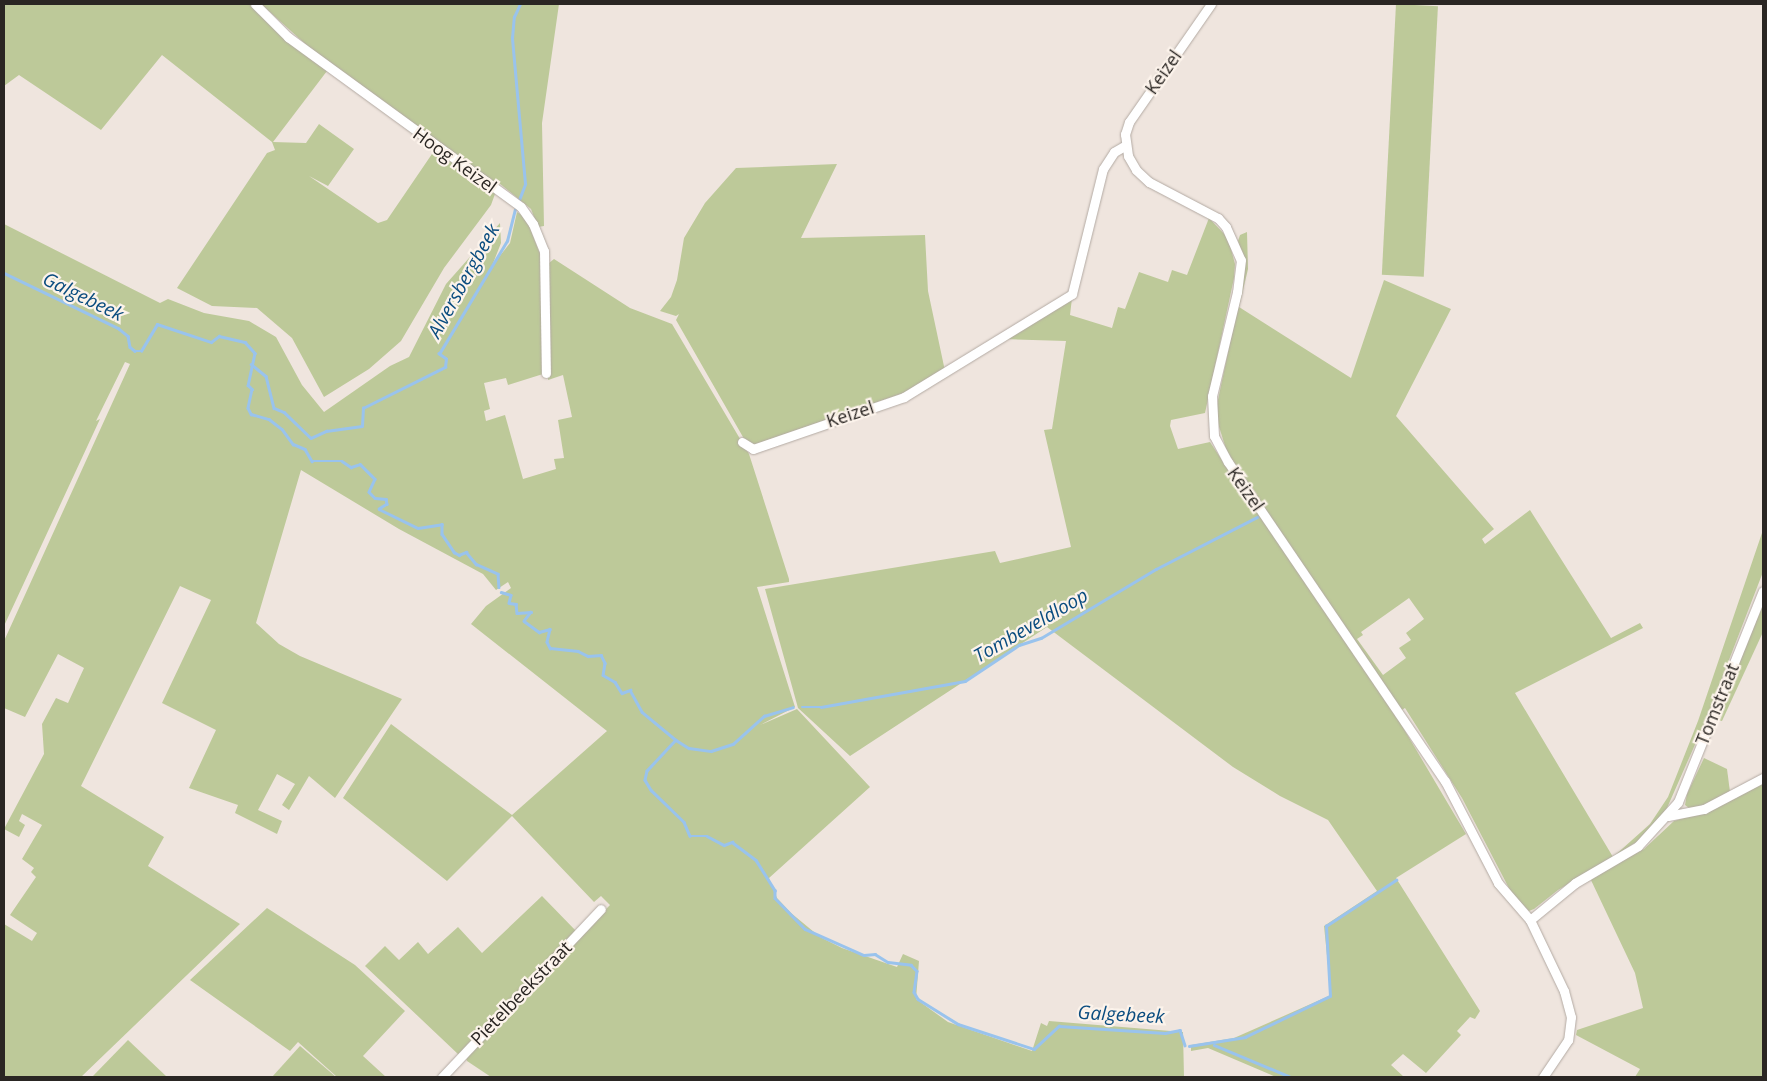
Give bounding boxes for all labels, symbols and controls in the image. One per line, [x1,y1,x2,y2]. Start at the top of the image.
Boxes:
street label: Keizel [1140,46,1186,98]
street label: Hoog Keizel [409,122,501,198]
water label: Alversbergbeek [423,220,505,342]
water label: Galgebeek [39,268,127,326]
street label: Keizel [823,396,877,432]
street label: Keizel [1223,463,1269,515]
water label: Tombeveldloop [970,584,1092,668]
street label: Tomstraat [1691,660,1743,748]
street label: Pietelbeekstraat [466,937,576,1049]
water label: Galgebeek [1077,1001,1165,1029]

